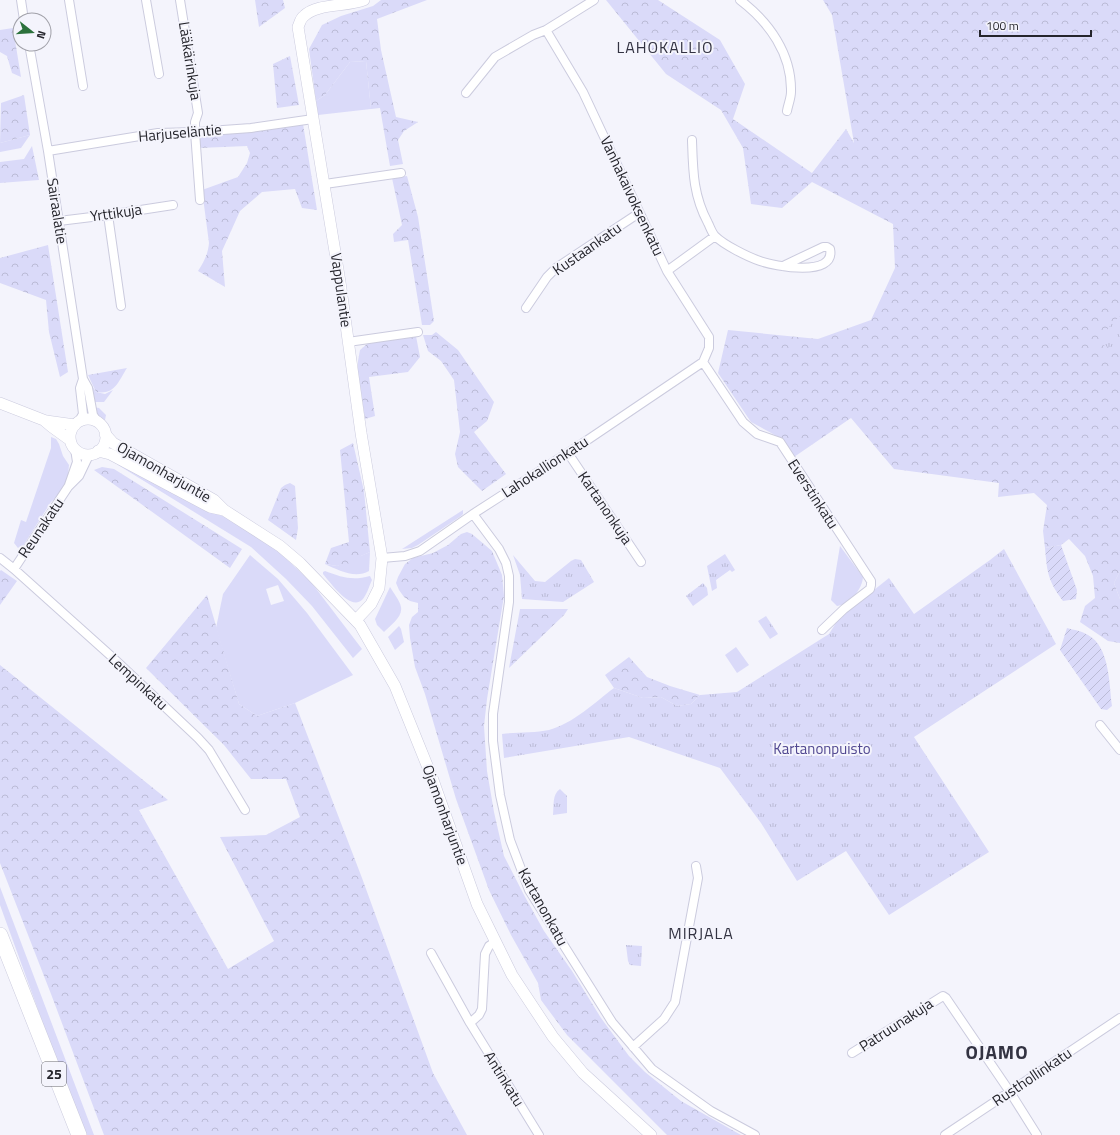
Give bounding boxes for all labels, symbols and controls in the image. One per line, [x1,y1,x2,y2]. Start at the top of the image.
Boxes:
north arrow [12,12,52,52]
scale bar [980,12,1091,38]
text: 100 m [986,16,1019,35]
street label: Lääkärinkuja [173,20,208,102]
text: N [33,29,50,41]
district label: LAHOKALLIO [616,35,714,59]
street label: Harjuseläntie [137,117,223,148]
street label: Vanhakaivoksenkatu [595,132,670,260]
street label: Sairaalatie [41,176,74,245]
street label: Yrttikuja [89,197,144,228]
street label: Kustaankatu [548,216,626,281]
street label: Vappulantie [325,251,358,329]
street label: Lahokallionkatu [497,430,593,503]
street label: Ojamonharjuntie [113,435,216,508]
street label: Everstinkatu [782,454,845,533]
street label: Kartanonkuja [572,466,639,549]
street label: Reunakatu [12,493,69,562]
street label: Lempinkatu [103,648,173,715]
park label: Kartanonpuisto [773,737,871,760]
street label: Ojamonharjuntie [417,761,474,868]
street label: Kartanonkatu [513,864,574,950]
district label: MIRJALA [668,921,734,945]
street label: Patruunakuja [854,992,938,1057]
district label: OJAMO [965,1037,1029,1066]
street label: Rusthollinkatu [987,1041,1076,1112]
street label: Antinkatu [478,1047,530,1111]
road number: 25 [42,1062,66,1086]

